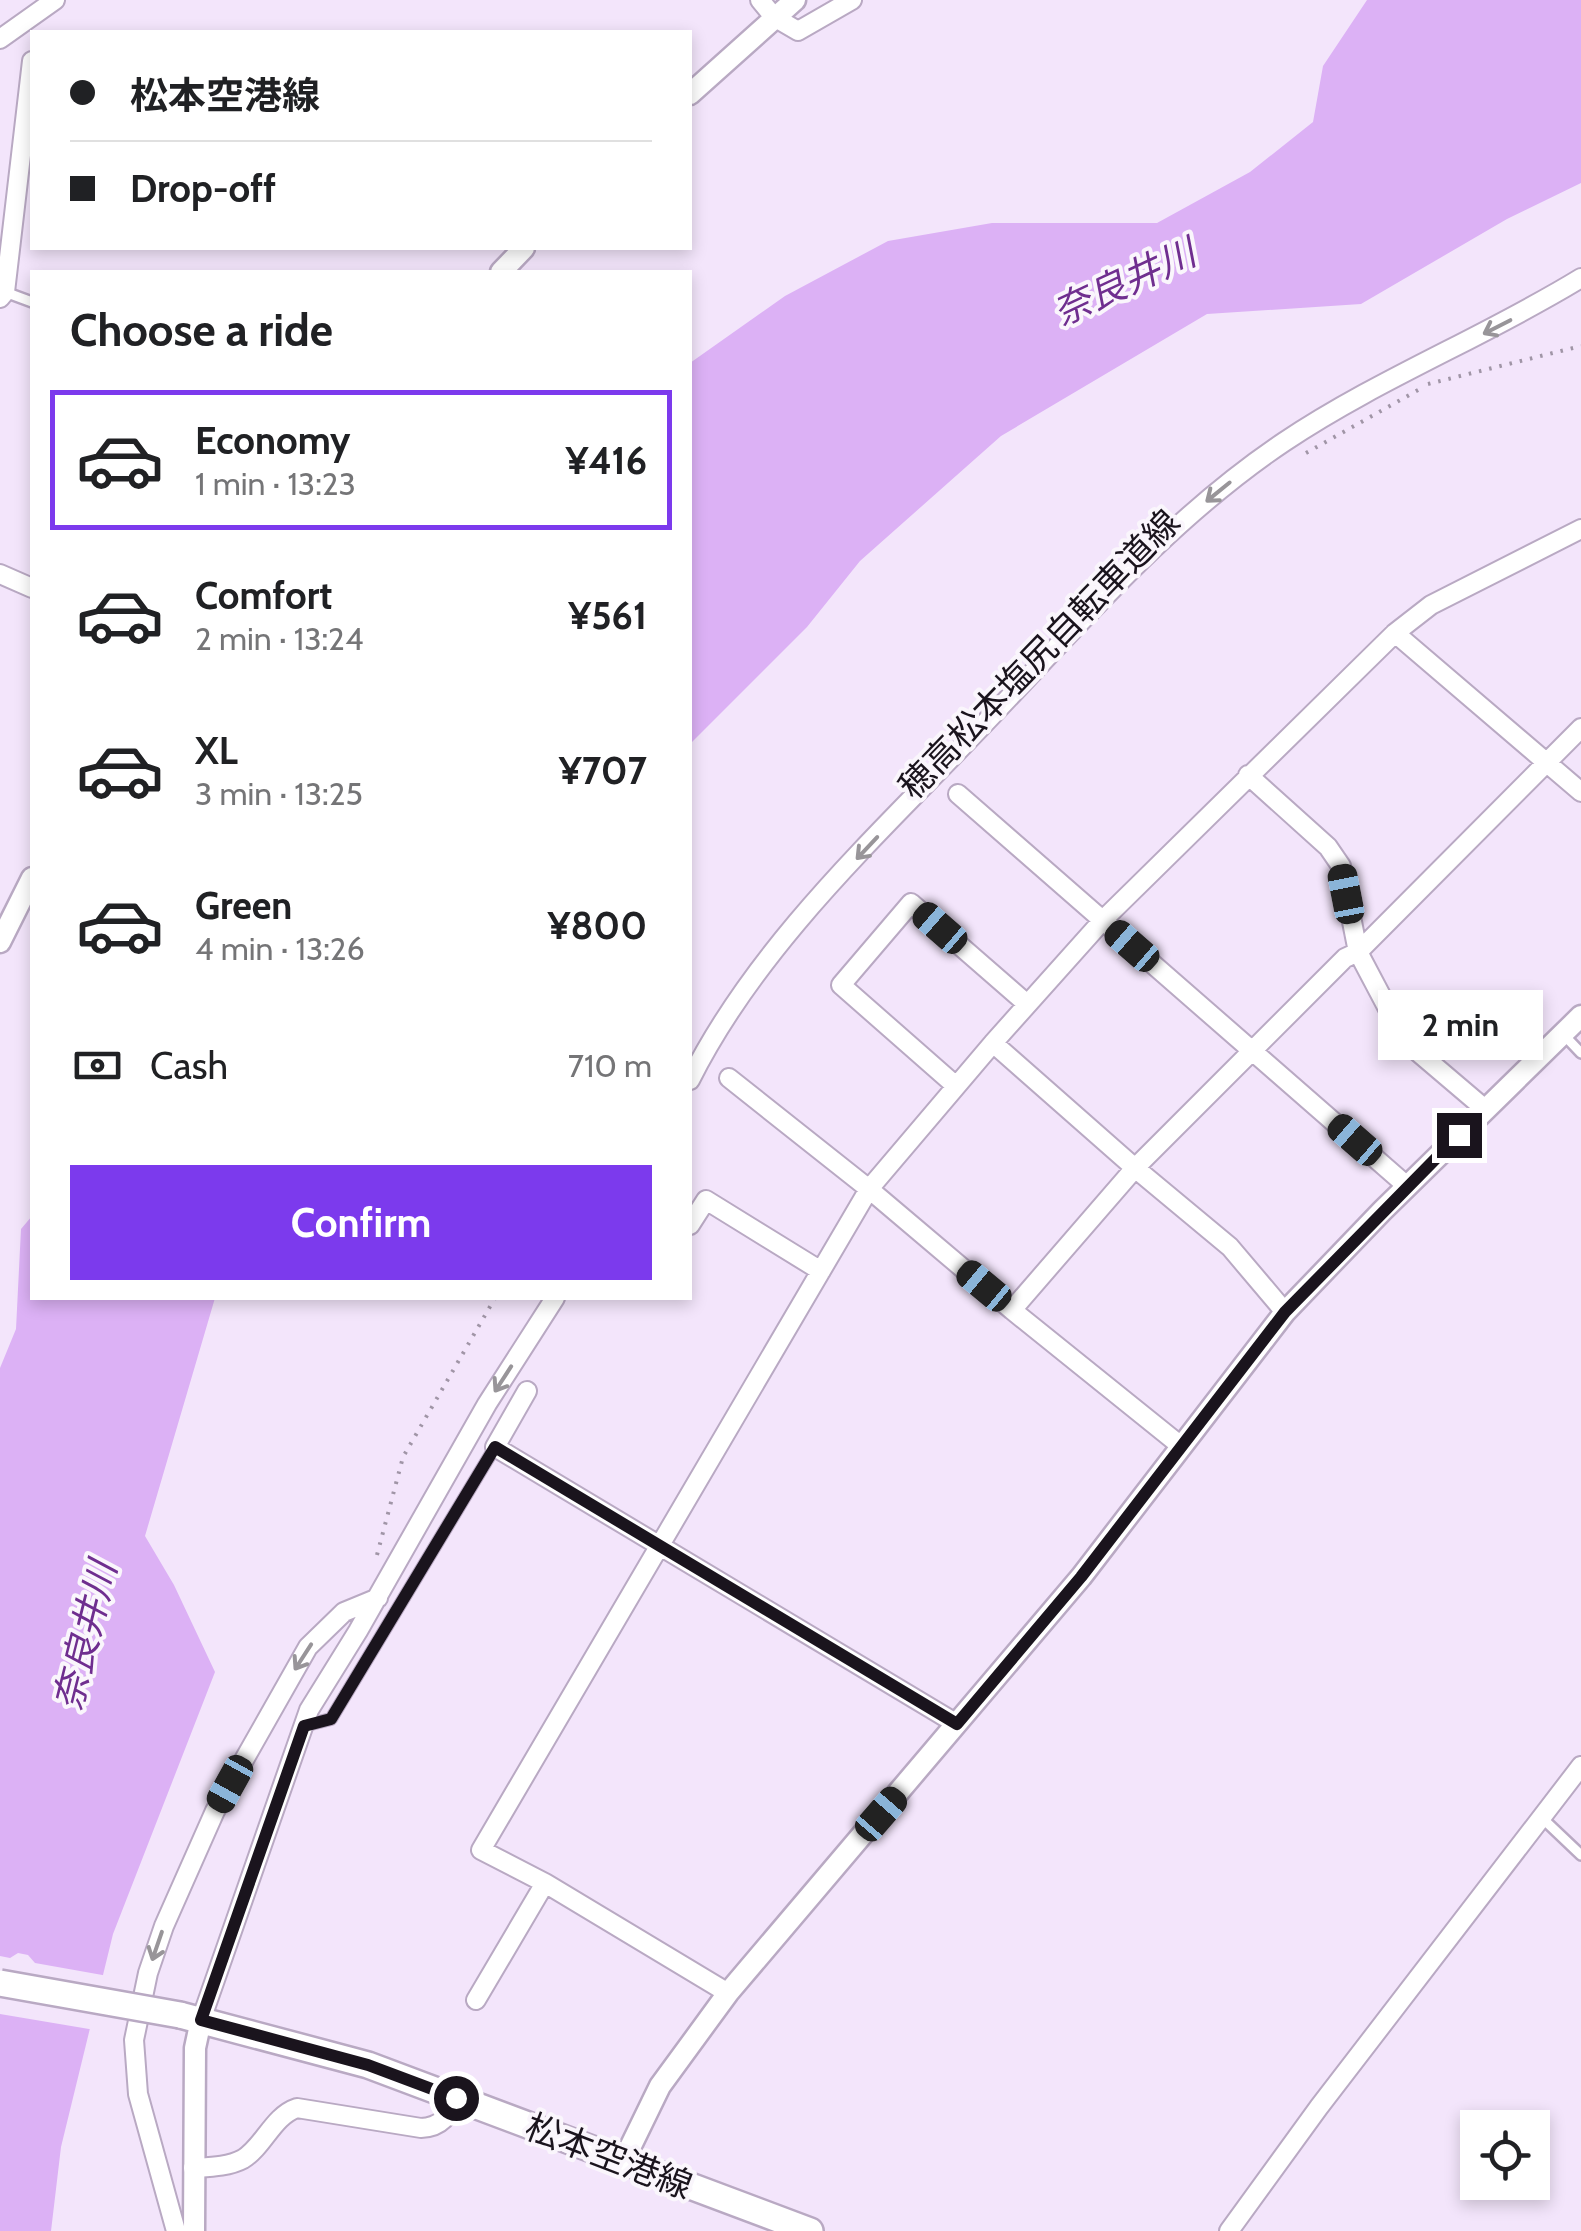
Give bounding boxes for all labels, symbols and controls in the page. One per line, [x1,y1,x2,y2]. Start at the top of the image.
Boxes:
text: 松本空港線 [130,72,320,119]
text: Drop-off [130,165,276,212]
water label: 奈良井川 [1045,227,1206,335]
text: Choose a ride [70,303,333,357]
one-way arrow [1482,318,1512,337]
icon: car [75,415,165,505]
text: Economy [195,417,350,464]
text: ¥416 [565,437,647,484]
text: 1 min · 13:23 [195,464,356,503]
one-way arrow [1205,481,1231,503]
street label: 穂高松本塩尻自転車道線 [890,501,1188,807]
icon: car [75,570,165,660]
text: Comfort [195,572,332,619]
text: ¥561 [568,592,647,639]
text: 2 min · 13:24 [195,619,363,658]
icon: car [75,725,165,815]
text: XL [195,727,238,774]
text: ¥707 [559,747,647,794]
text: 3 min · 13:25 [195,774,363,813]
one-way arrow [856,835,879,860]
car [1326,862,1366,926]
icon: car [75,880,165,970]
text: Green [195,882,292,929]
car [908,897,972,959]
text: ¥800 [547,902,647,949]
car [1100,915,1164,977]
text: 4 min · 13:26 [195,929,365,968]
callout: 2 min [1376,990,1542,1060]
text: 2 min [1422,1005,1499,1044]
icon: cash [70,1038,125,1093]
text: Cash [150,1042,228,1089]
text: 710 m [568,1046,652,1085]
car [1323,1109,1387,1171]
route end [1437,1113,1482,1158]
button: Confirm [70,1165,652,1280]
car [951,1255,1017,1317]
one-way arrow [492,1365,513,1393]
water label: 奈良井川 [44,1553,127,1715]
one-way arrow [293,1642,314,1670]
car [202,1750,258,1818]
car [850,1782,912,1846]
one-way arrow [147,1930,165,1962]
route start [434,2076,479,2121]
street label: 松本空港線 [520,2105,698,2207]
map controls [1460,2110,1550,2200]
button: locate [1460,2110,1550,2200]

